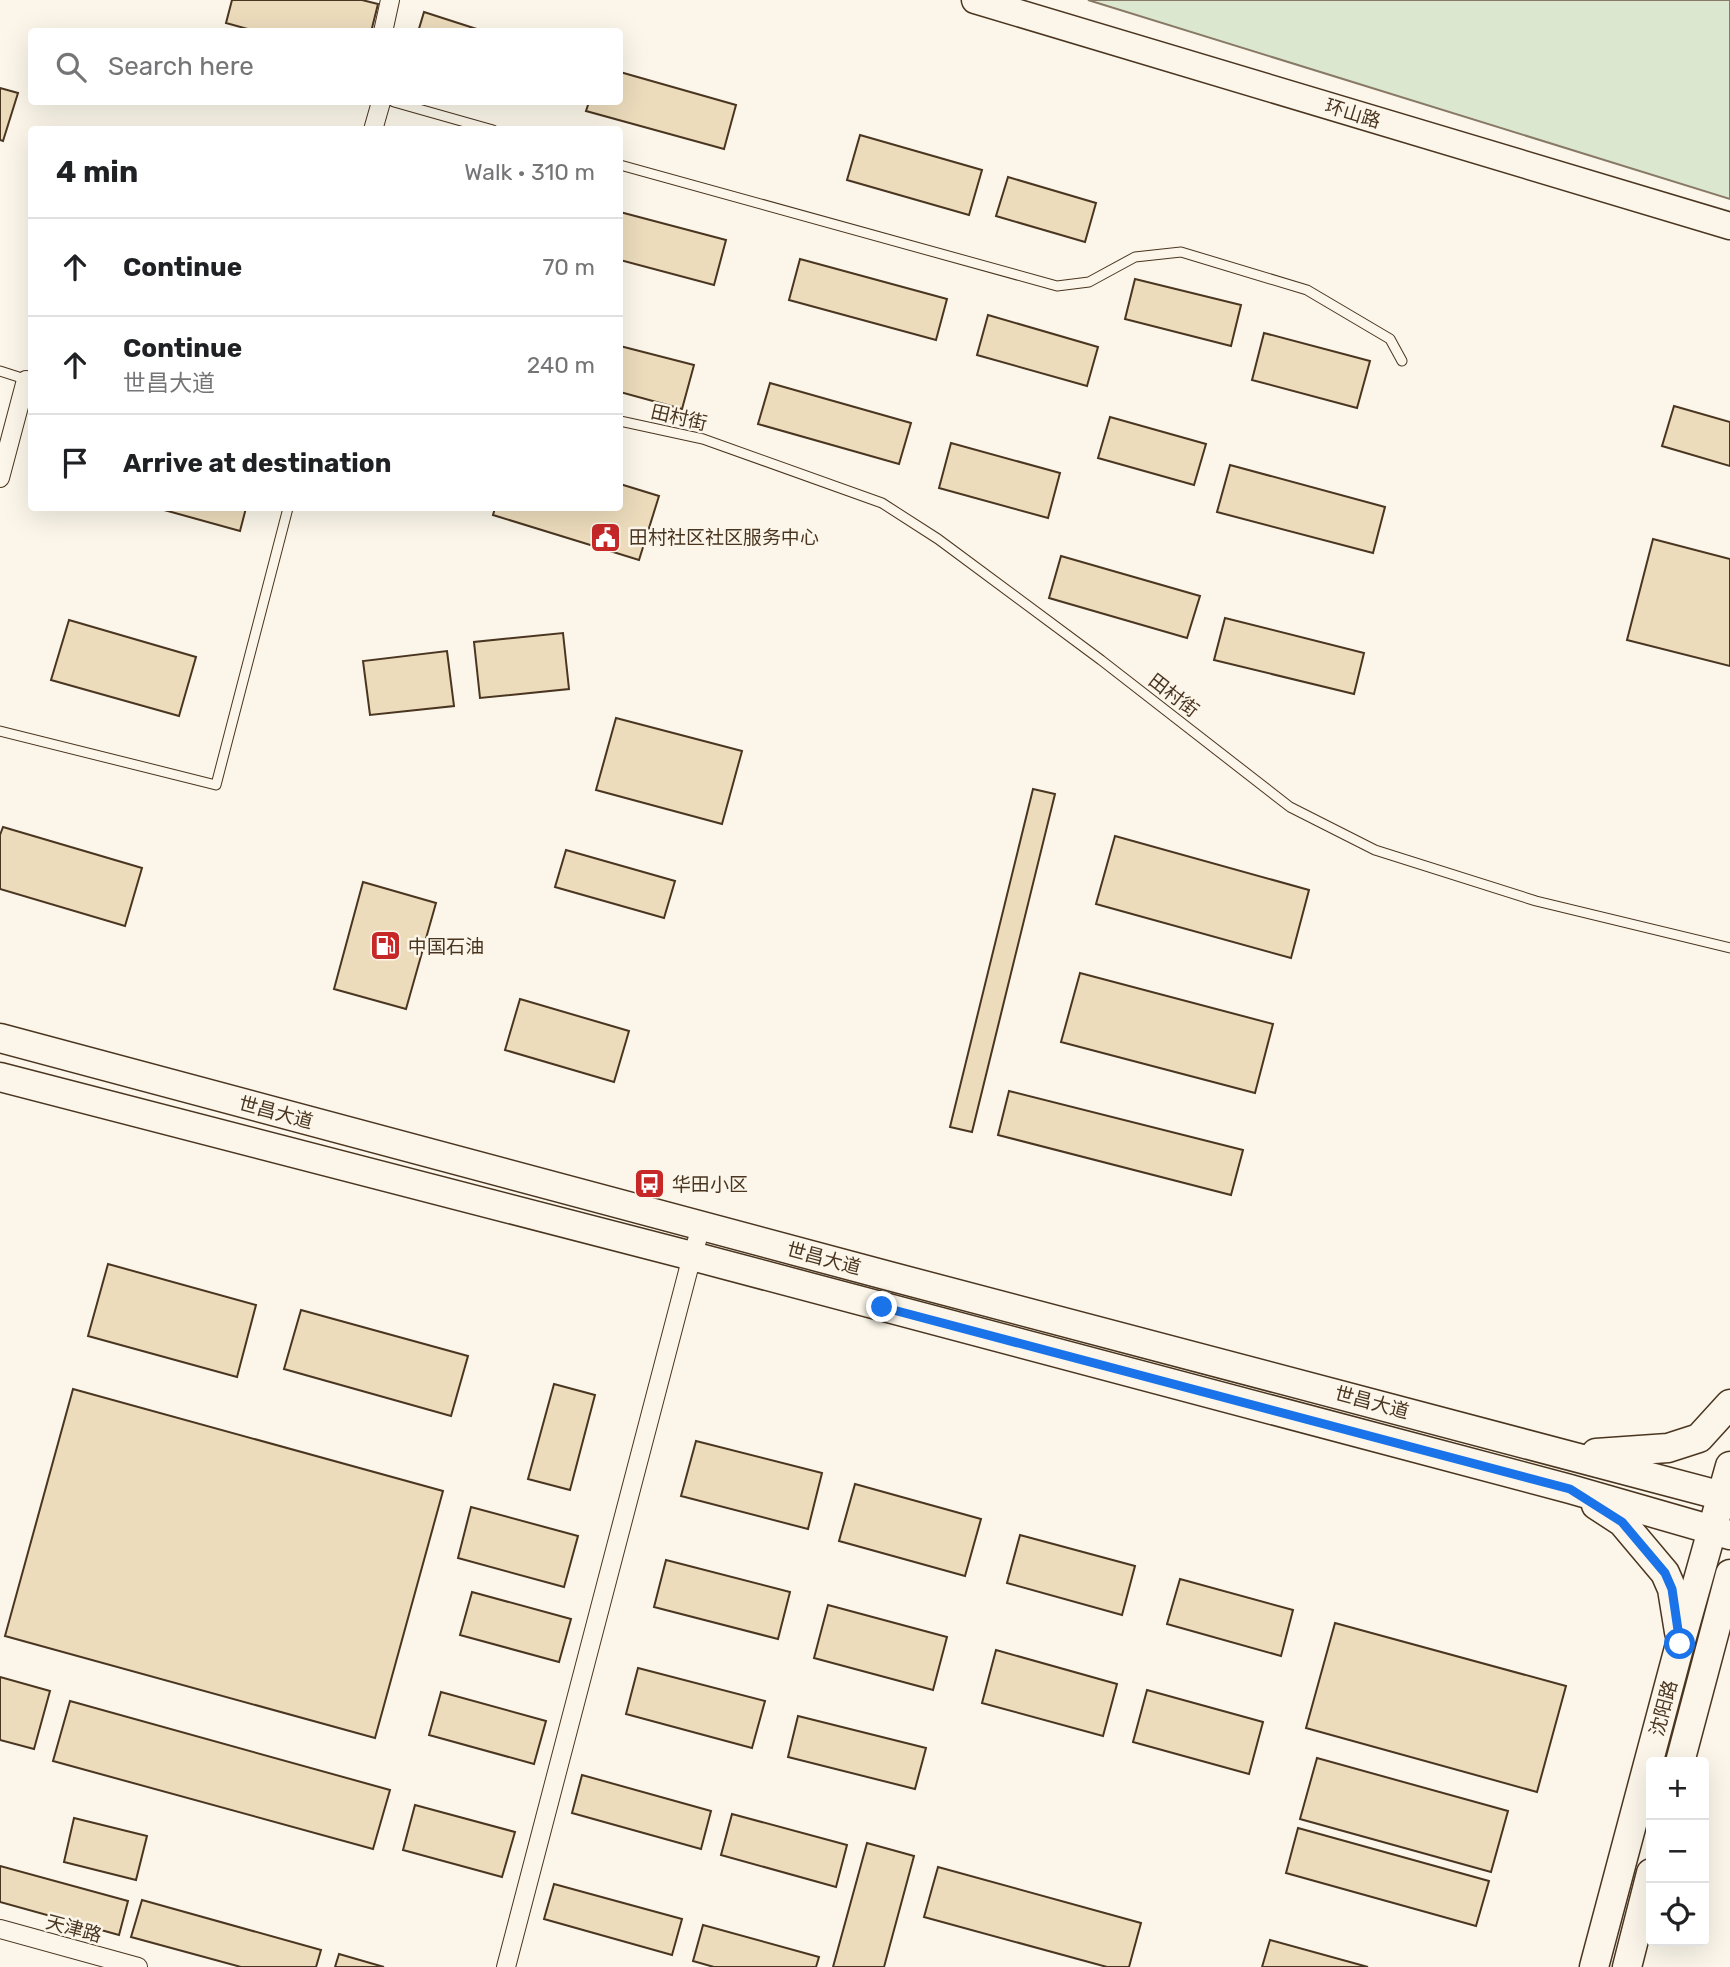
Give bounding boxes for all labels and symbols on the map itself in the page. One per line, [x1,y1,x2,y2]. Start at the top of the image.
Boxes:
street label: 环山路 [1322,94,1383,133]
street label: 田村街 [649,400,709,435]
public building icon: 田村社区社区服务中心 [589,520,623,554]
place label: 田村社区社区服务中心 [629,526,819,549]
street label: 田村街 [1144,669,1203,722]
fuel station icon: 中国石油 [368,929,402,963]
place label: 中国石油 [408,935,484,958]
street label: 世昌大道 [236,1092,316,1133]
bus stop icon: 华田小区 [632,1167,666,1201]
place label: 华田小区 [672,1173,748,1196]
street label: 世昌大道 [784,1238,864,1279]
route end [866,1291,897,1322]
street label: 世昌大道 [1332,1382,1412,1423]
route start [1664,1628,1695,1659]
street label: 沈阳路 [1645,1678,1682,1739]
street label: 天津路 [43,1910,104,1947]

